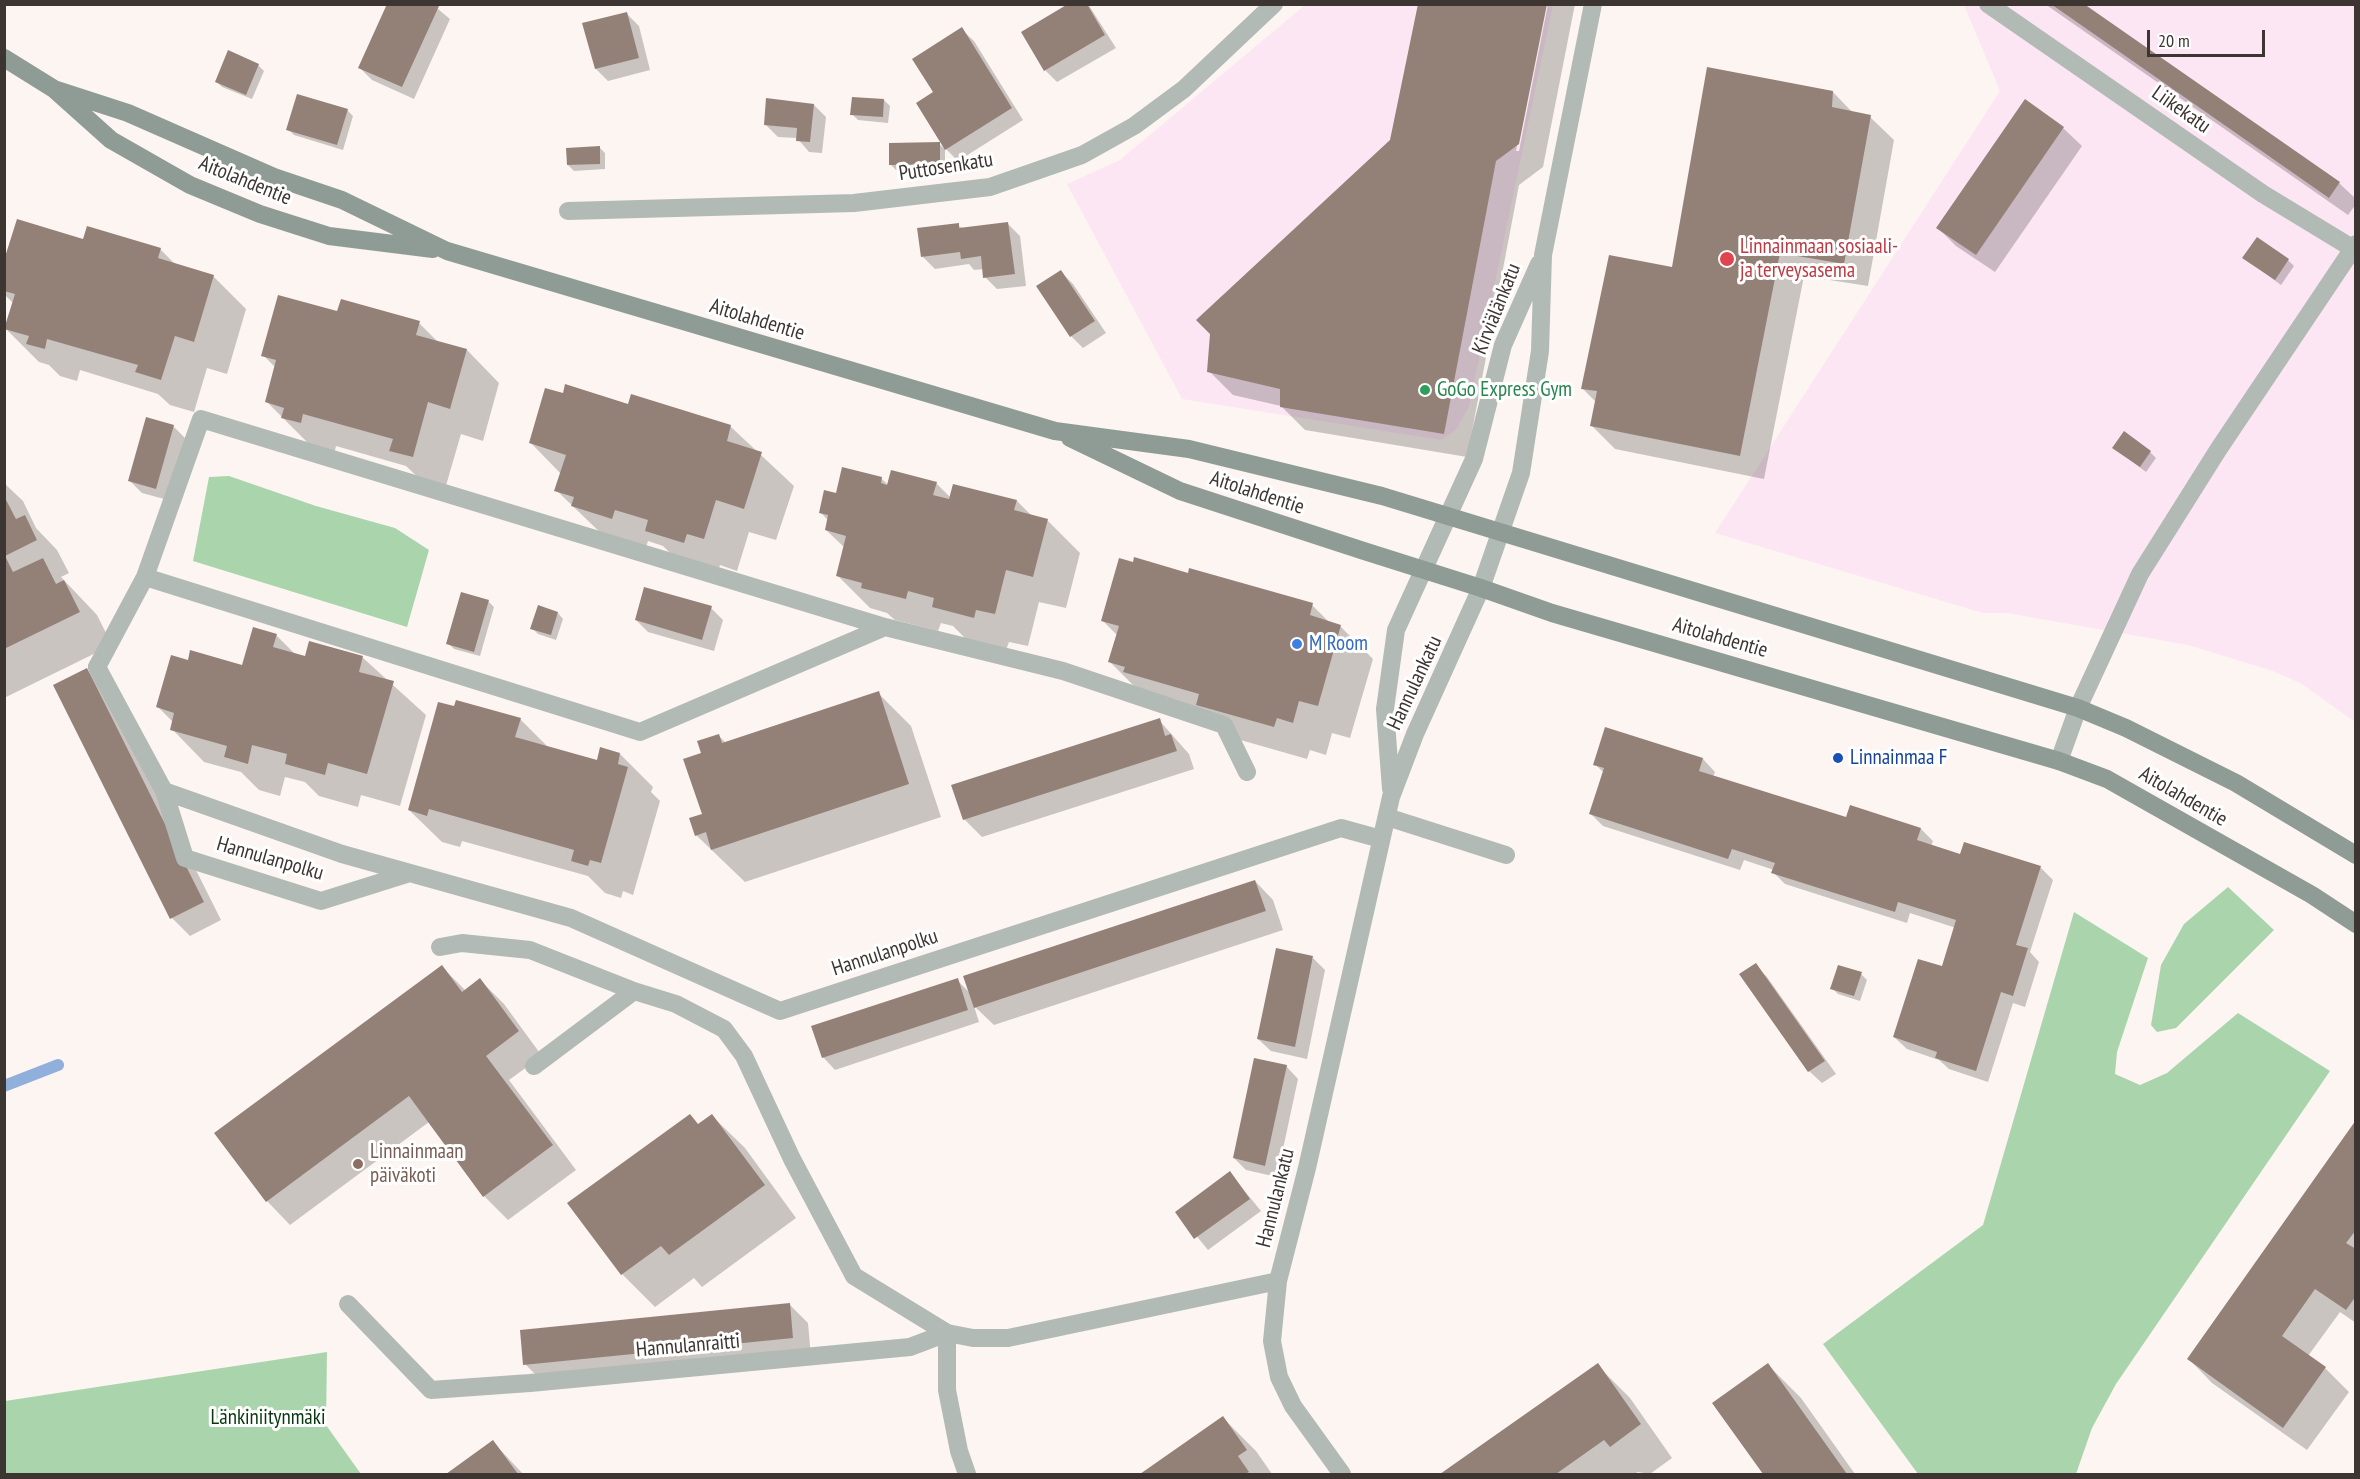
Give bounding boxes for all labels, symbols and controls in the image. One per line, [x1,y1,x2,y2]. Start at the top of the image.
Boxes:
scale bar [2150,18,2268,56]
text: 20 m [2158,29,2190,52]
street label: Liikekatu [2147,81,2215,139]
street label: Puttosenkatu [897,147,995,187]
street label: Aitolahdentie [195,151,295,211]
place label: Linnainmaan sosiaali- ja terveysasema [1740,234,1898,284]
marker: Linnainmaan sosiaali- ja terveysasema [1718,250,1736,268]
street label: Kirviälänkatu [1467,260,1527,358]
street label: Aitolahdentie [707,294,807,346]
place label: GoGo Express Gym [1437,377,1572,403]
marker: GoGo Express Gym [1418,383,1432,397]
street label: Aitolahdentie [1207,466,1307,520]
street label: Aitolahdentie [1670,612,1770,664]
place label: M Room [1309,631,1368,657]
street label: Hannulankatu [1382,632,1448,734]
marker: M Room [1290,637,1304,651]
place label: Linnainmaa F [1850,745,1947,771]
marker: Linnainmaa F [1831,751,1845,765]
street label: Aitolahdentie [2134,762,2232,832]
street label: Hannulanpolku [214,832,326,886]
street label: Hannulanpolku [829,924,941,982]
place label: Linnainmaan päiväkoti [370,1139,464,1189]
street label: Hannulankatu [1252,1146,1300,1250]
marker: Linnainmaan päiväkoti [351,1157,365,1171]
street label: Hannulanraitti [635,1329,741,1363]
park label: Länkiniitynmäki [211,1405,325,1431]

